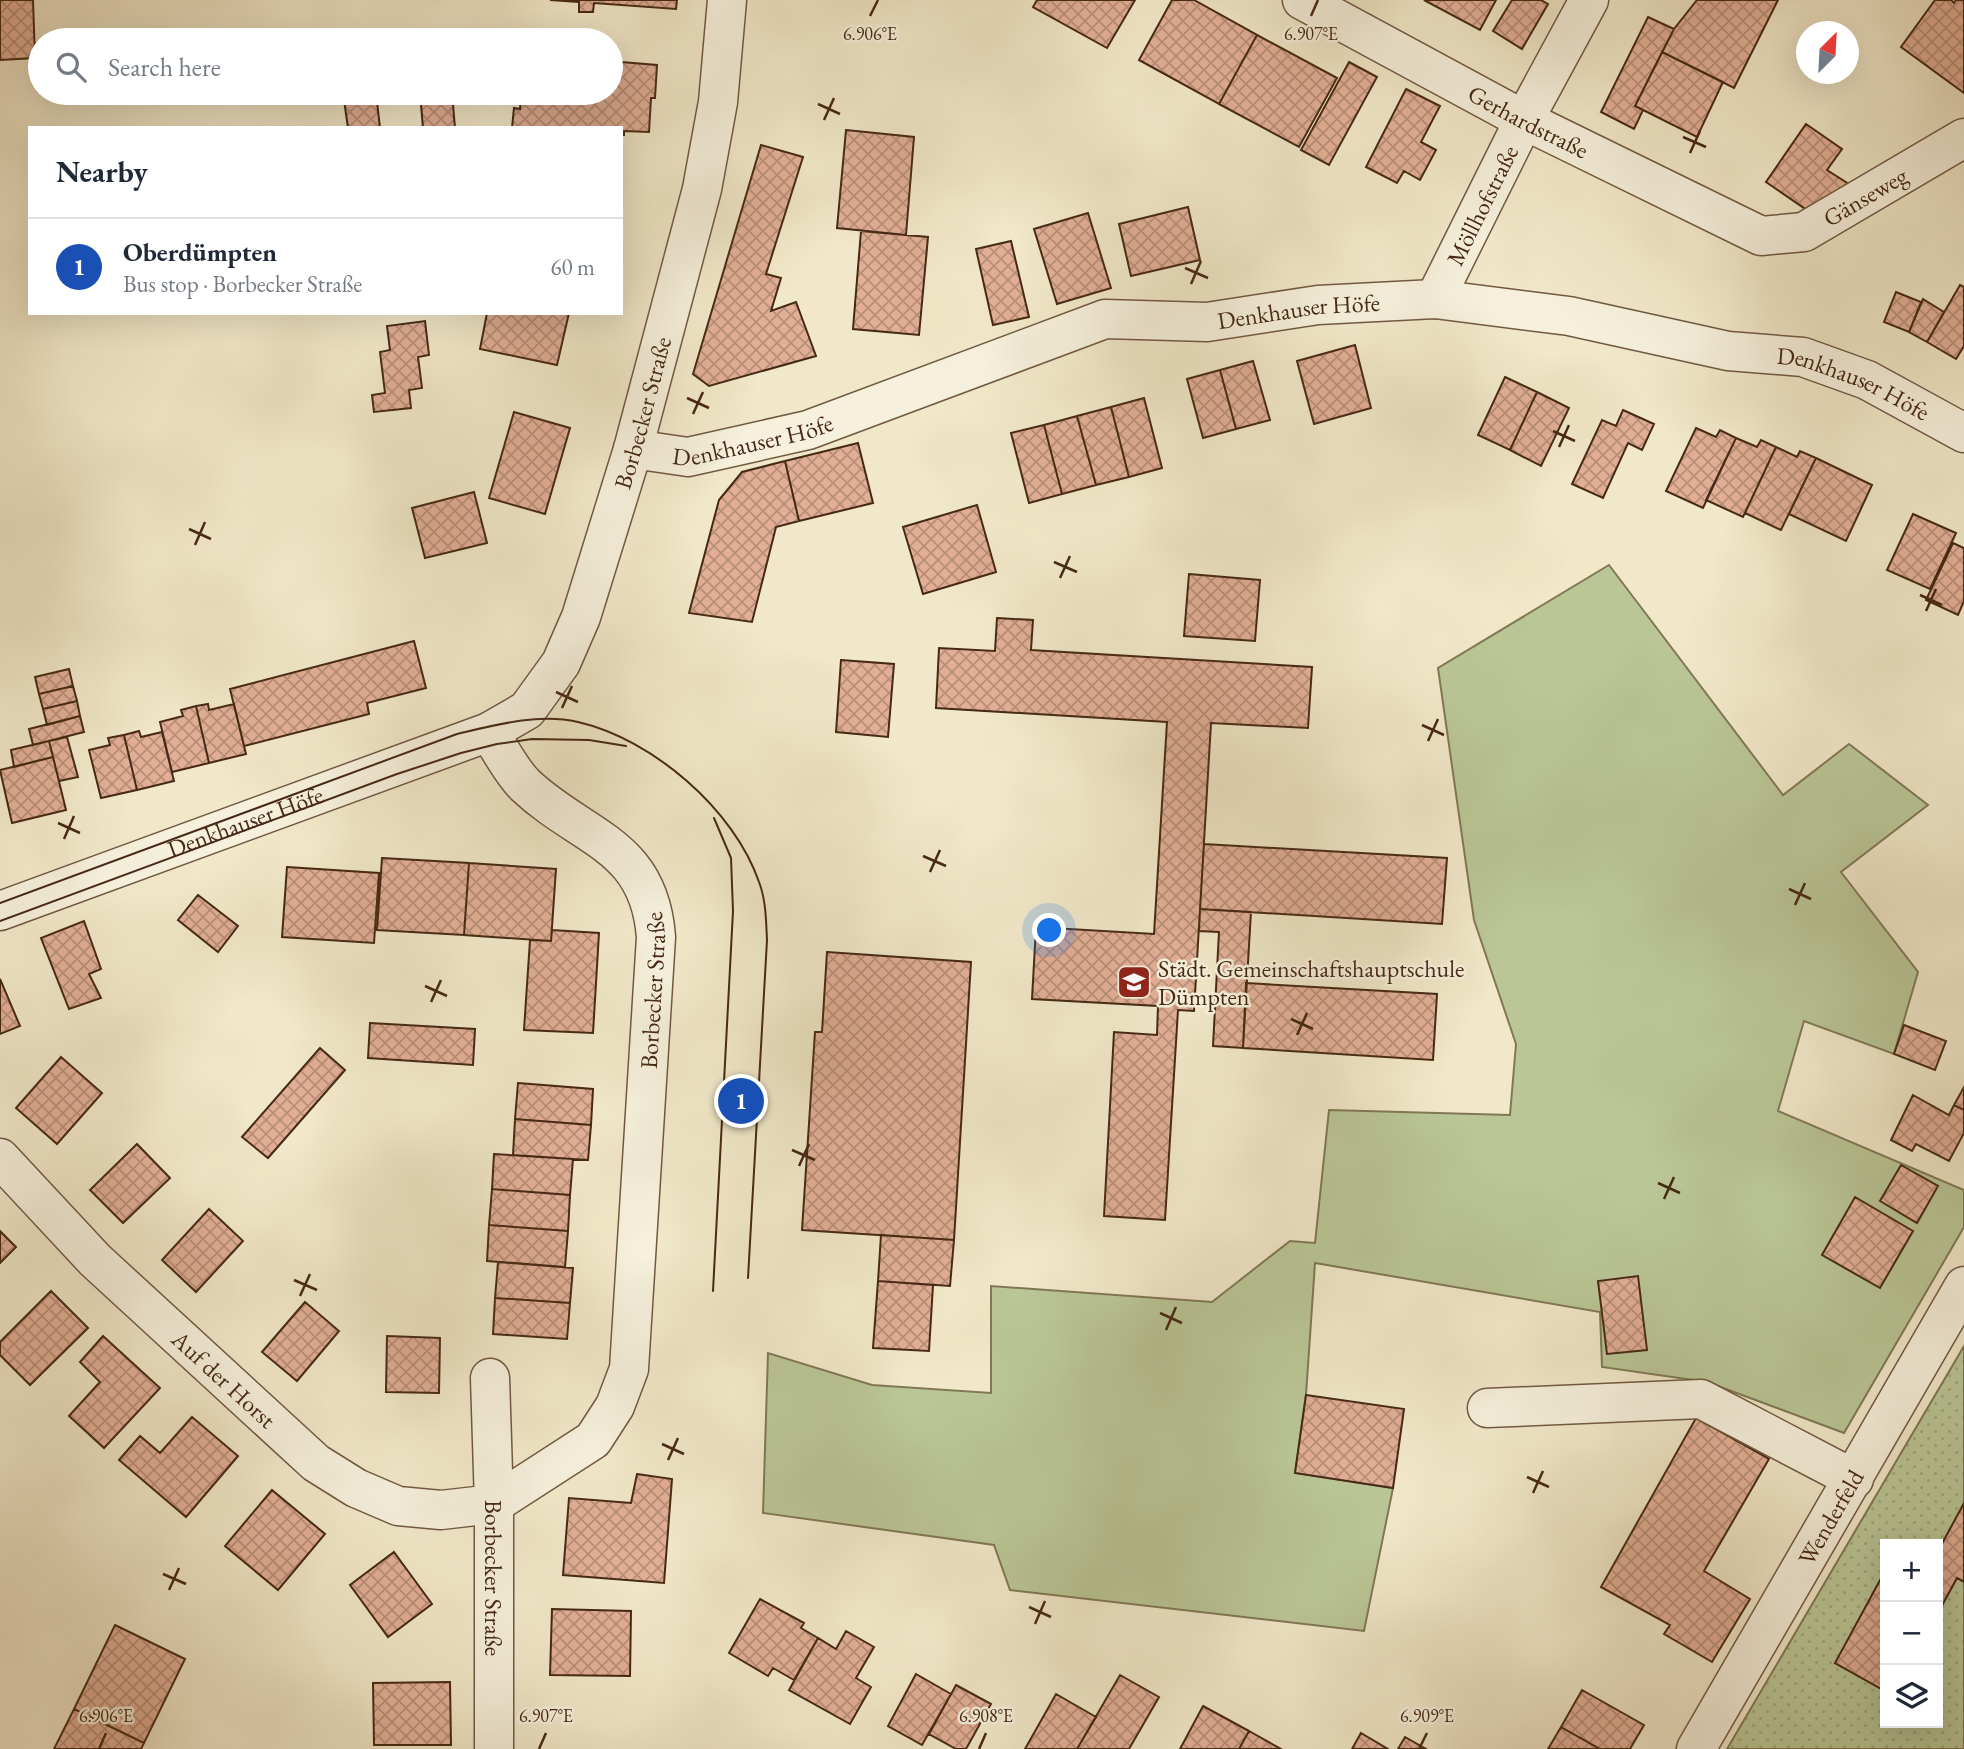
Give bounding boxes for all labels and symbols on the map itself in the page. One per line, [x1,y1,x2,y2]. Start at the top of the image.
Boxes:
north arrow [1796,21,1859,84]
text: 6.906°E [843,22,897,45]
text: 6.907°E [1284,22,1338,45]
street label: Gerhardstraße [1463,77,1594,165]
street label: Möllhofstraße [1439,140,1525,270]
street label: Gänseweg [1817,159,1913,233]
street label: Denkhauser Höfe [1215,286,1381,336]
street label: Borbecker Straße [606,333,678,493]
street label: Denkhauser Höfe [1776,339,1936,427]
street label: Denkhauser Höfe [670,407,837,473]
street label: Denkhauser Höfe [163,779,327,864]
street label: Borbecker Straße [632,910,672,1070]
your location [1032,913,1066,947]
place label: Städt. Gemeinschaftshauptschule Dümpten [1158,953,1464,1012]
school or university icon: Städt. Gemeinschaftshauptschule Dümpten [1115,963,1153,1001]
pin: 1 [718,1075,764,1127]
street label: Auf der Horst [165,1322,283,1435]
street label: Wenderfeld [1790,1463,1871,1570]
street label: Borbecker Straße [479,1500,510,1656]
text: 6.906°E [79,1704,133,1727]
text: 6.907°E [519,1704,573,1727]
text: 6.908°E [959,1704,1013,1727]
text: 6.909°E [1400,1704,1454,1727]

